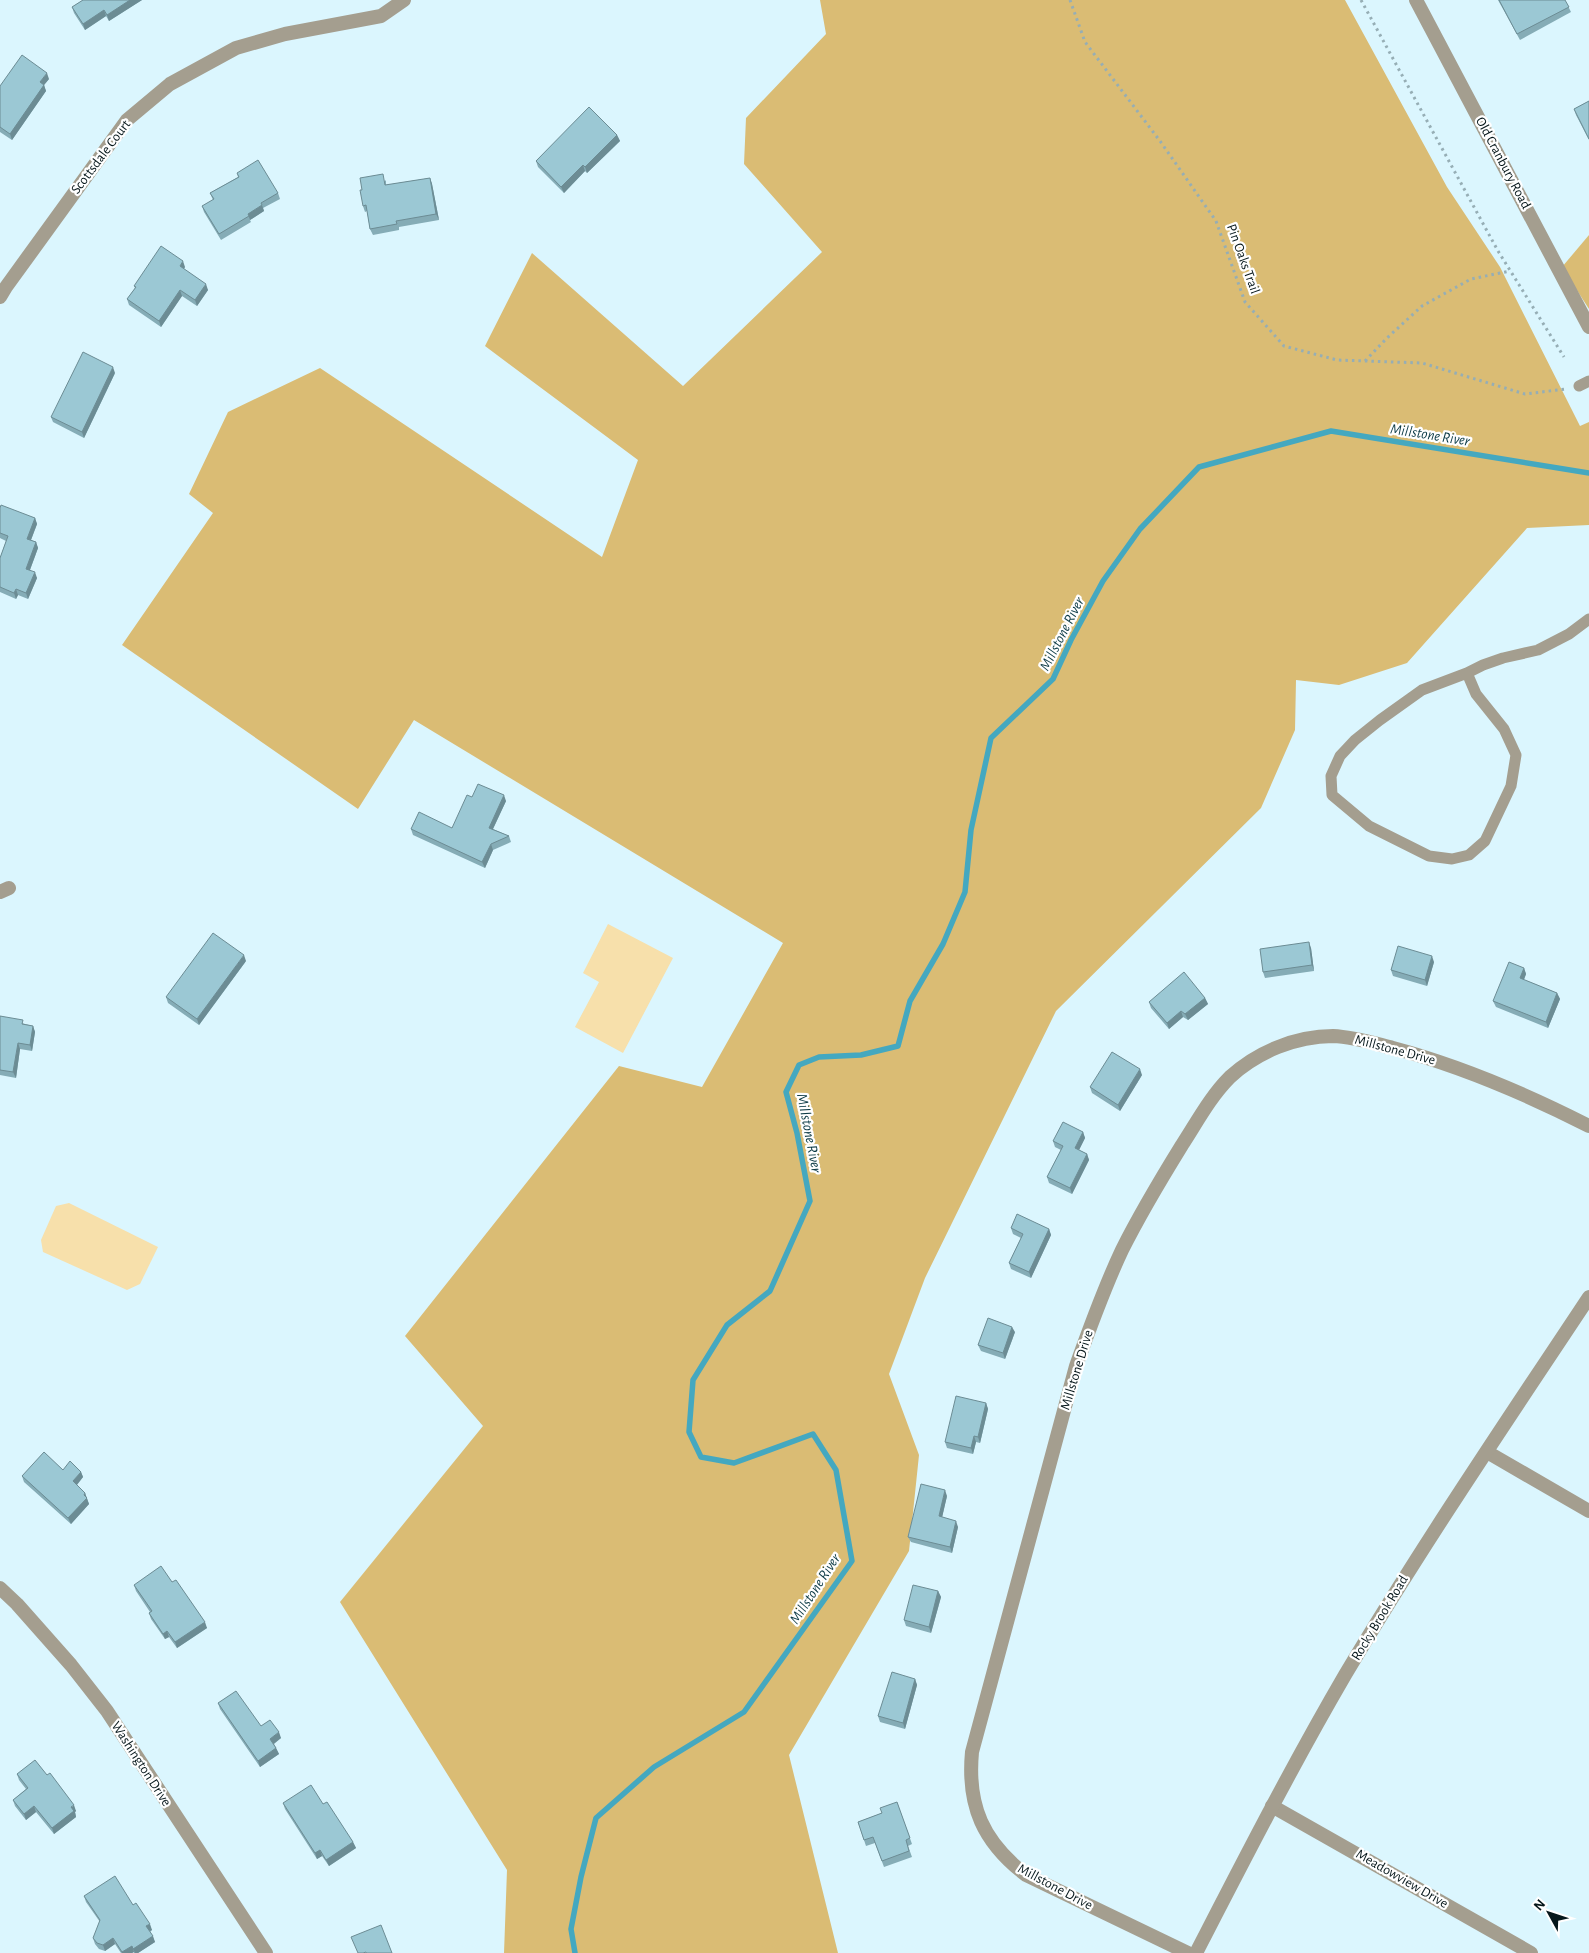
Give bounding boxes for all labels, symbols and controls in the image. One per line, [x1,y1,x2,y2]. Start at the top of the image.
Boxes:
street label: Old Cranbury Road [1473,115,1533,211]
street label: Scottsdale Court [69,117,134,197]
street label: Pin Oaks Trail [1224,222,1262,296]
water label: Millstone River [1389,421,1472,449]
water label: Millstone River [1037,594,1087,673]
street label: Millstone Drive [1353,1033,1437,1067]
water label: Millstone River [794,1092,824,1175]
street label: Millstone Drive [1058,1328,1096,1412]
water label: Millstone River [787,1550,844,1627]
street label: Rocky Brook Road [1349,1573,1411,1663]
street label: Washington Drive [109,1719,173,1809]
street label: Meadowview Drive [1354,1847,1450,1911]
street label: Millstone Drive [1015,1861,1095,1913]
north arrow [1524,1888,1574,1938]
text: N [1531,1897,1548,1914]

